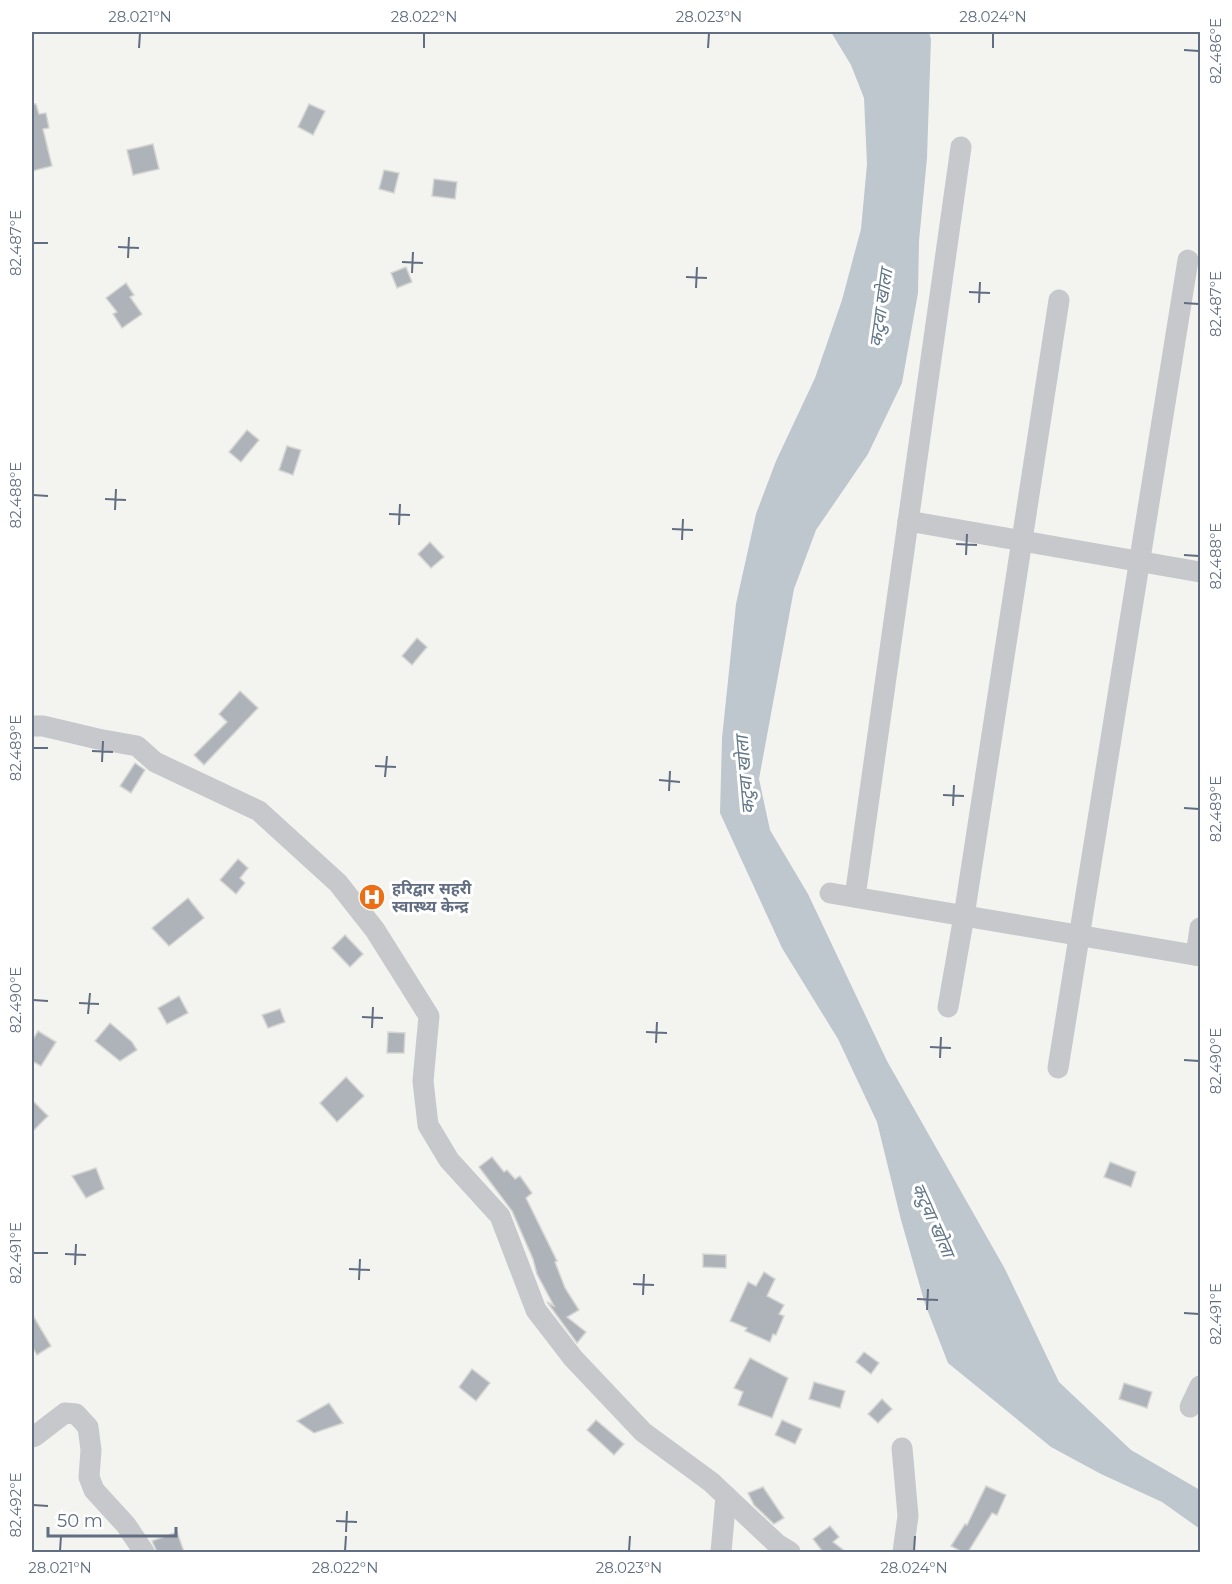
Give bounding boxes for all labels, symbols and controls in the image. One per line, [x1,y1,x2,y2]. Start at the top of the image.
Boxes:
text: 28.021°N [108,7,172,26]
text: 28.022°N [391,7,457,26]
text: 28.023°N [676,7,742,26]
text: 28.024°N [959,7,1027,26]
text: 82.486°E [1206,18,1225,84]
text: 82.487°E [6,210,25,276]
water label: कटुवा खोला [865,264,898,348]
text: 82.487°E [1206,271,1225,337]
text: 82.488°E [6,462,25,528]
text: 82.488°E [1206,523,1225,589]
text: 82.489°E [6,715,25,781]
water label: कटुवा खोला [730,732,759,815]
text: 82.489°E [1206,776,1225,842]
place label: हरिद्वार सहरी स्वास्थ्य केन्द्र [392,879,472,916]
hospital icon: हरिद्वार सहरी स्वास्थ्य केन्द्र [357,882,387,912]
text: 82.490°E [6,967,25,1033]
text: 82.490°E [1206,1028,1225,1094]
water label: कटुवा खोला [907,1180,960,1263]
text: 82.491°E [6,1222,25,1284]
text: 82.491°E [1206,1283,1225,1345]
text: 82.492°E [6,1472,25,1538]
scale bar [48,1500,176,1538]
text: 50 m [57,1510,103,1532]
text: 28.021°N [28,1558,92,1577]
text: 28.022°N [312,1558,378,1577]
text: 28.023°N [596,1558,662,1577]
text: 28.024°N [880,1558,948,1577]

